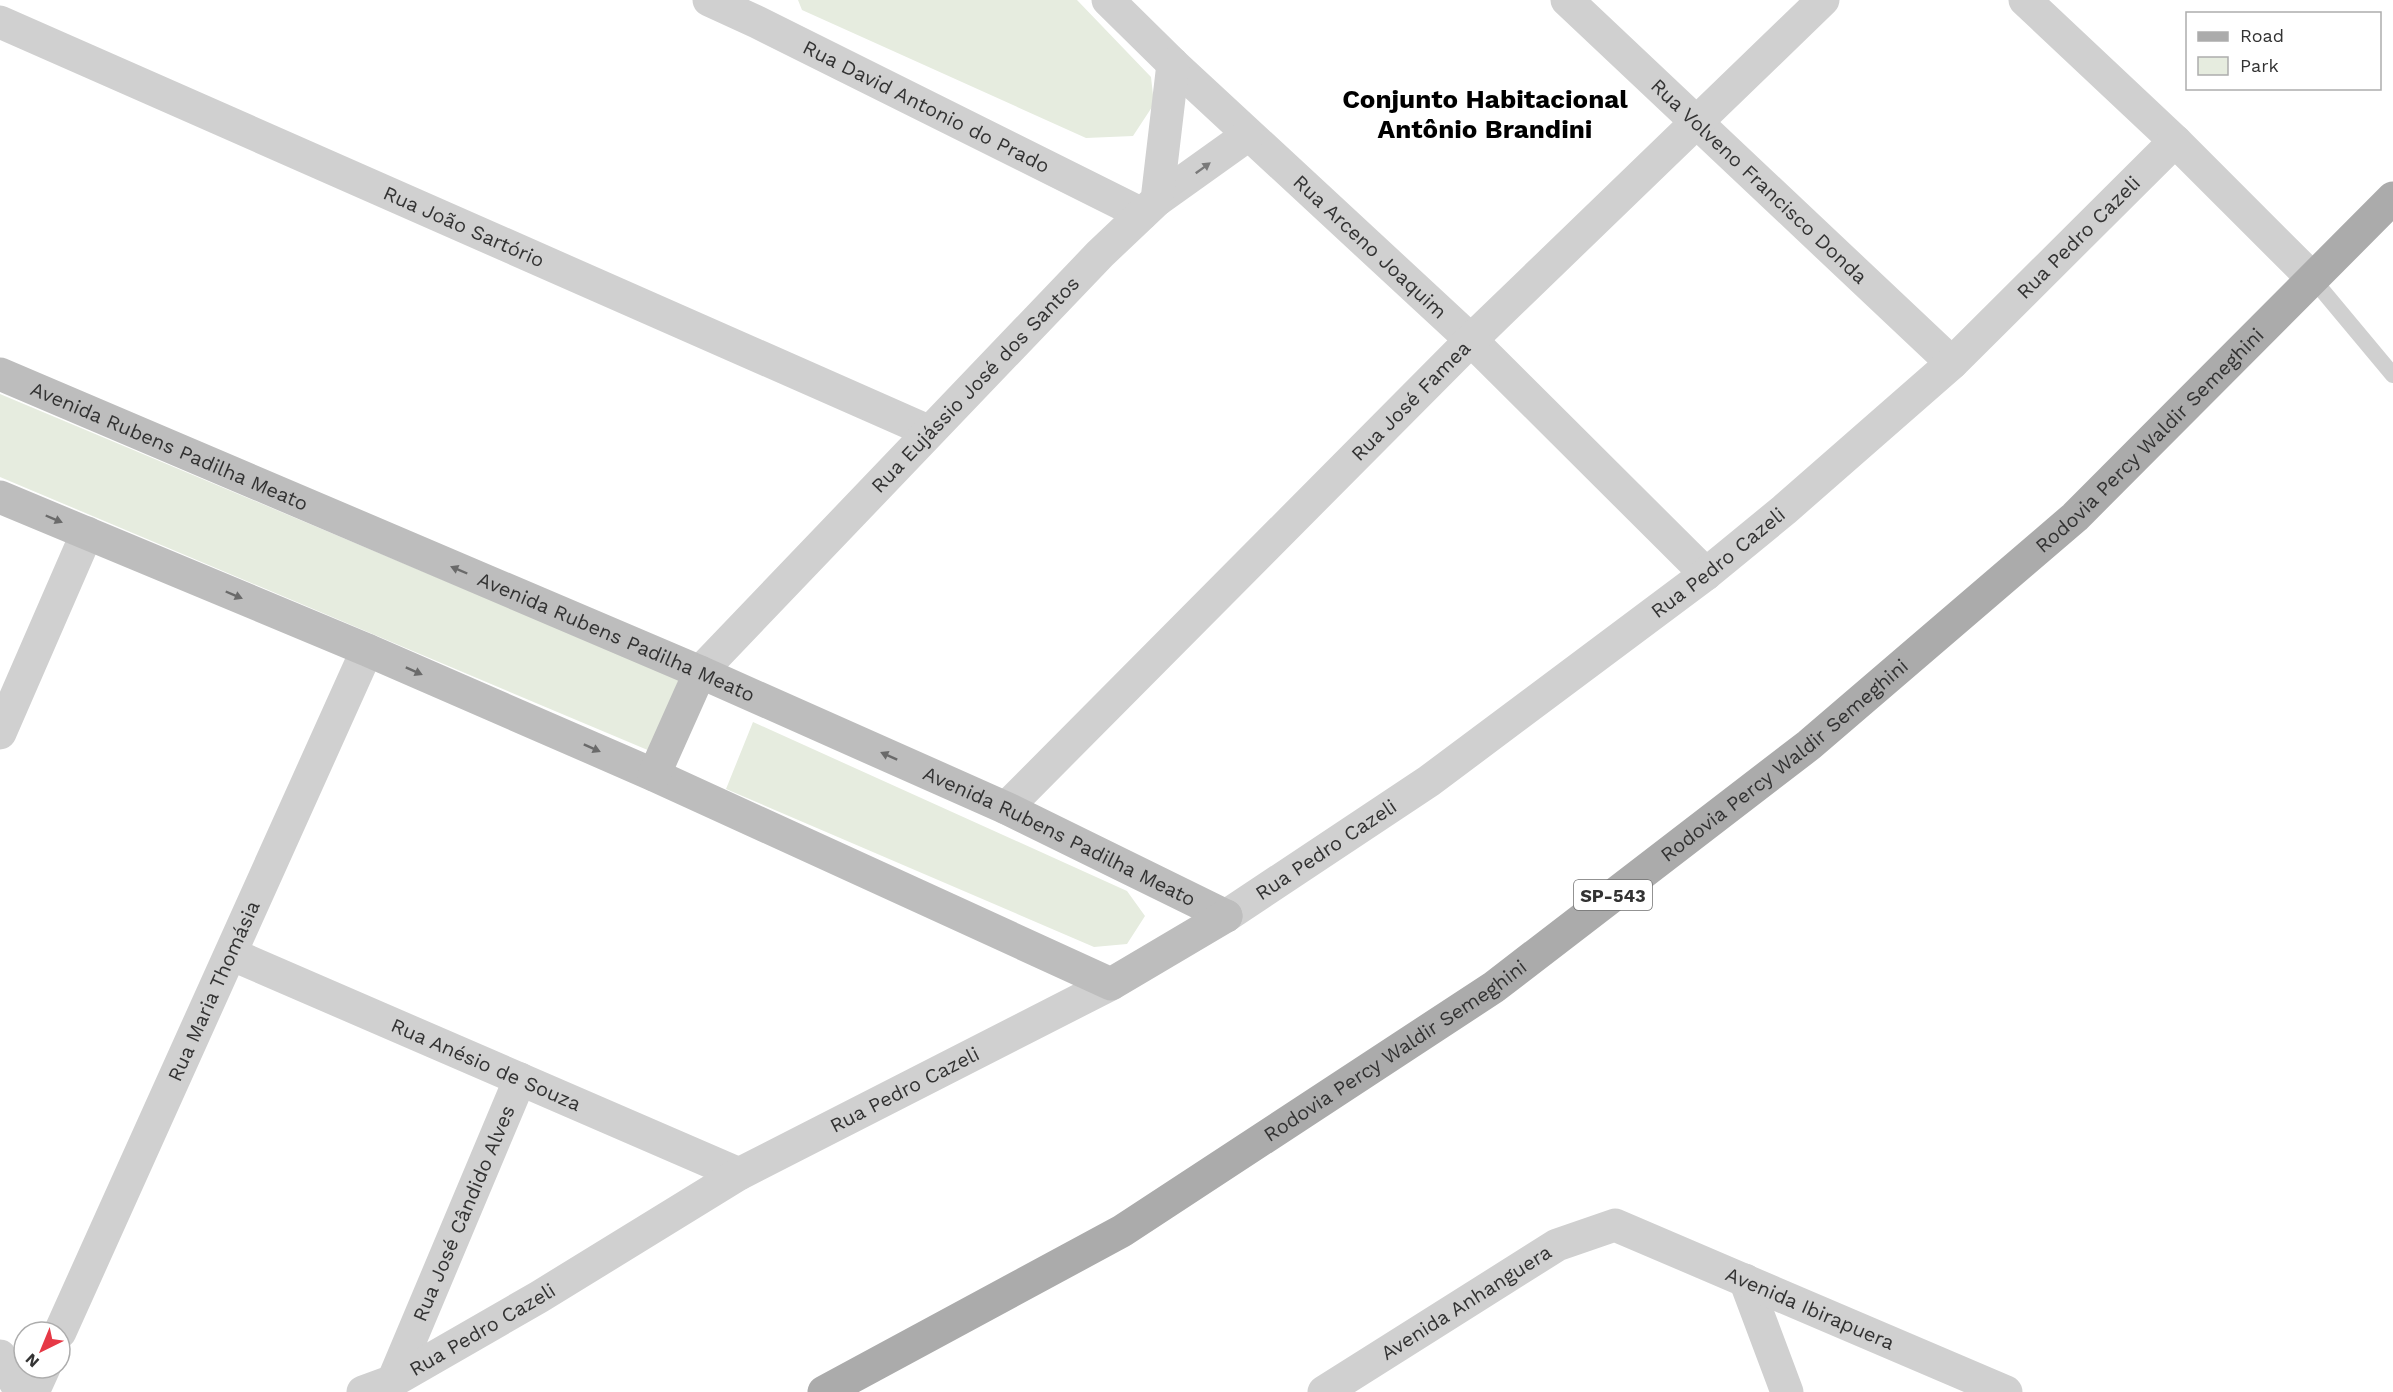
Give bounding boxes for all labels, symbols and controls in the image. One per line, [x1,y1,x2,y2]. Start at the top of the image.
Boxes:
legend [2186,12,2381,90]
text: Road [2240,25,2284,46]
street label: Rua David Antonio do Prado [799,35,1054,178]
text: Park [2240,55,2279,76]
street label: Rua Volveno Francisco Donda [1646,74,1872,289]
district label: Conjunto Habitacional Antônio Brandini [1342,84,1628,144]
one-way arrow [1195,162,1210,174]
street label: Rua Arceno Joaquim [1288,170,1452,324]
street label: Rua Pedro Cazeli [2012,171,2145,304]
street label: Rua João Sartório [380,181,548,272]
street label: Rua Eujássio José dos Santos [866,271,1084,498]
street label: Rodovia Percy Waldir Semeghini [2030,323,2269,558]
street label: Rua José Famea [1346,336,1475,466]
street label: Avenida Rubens Padilha Meato [27,376,312,516]
street label: Rua Pedro Cazeli [1646,502,1790,623]
one-way arrow [45,515,63,524]
one-way arrow [450,565,468,575]
street label: Avenida Rubens Padilha Meato [474,567,759,707]
one-way arrow [225,591,243,600]
street label: Rodovia Percy Waldir Semeghini [1656,654,1913,867]
one-way arrow [405,666,422,675]
one-way arrow [584,743,602,753]
one-way arrow [880,751,898,760]
street label: Avenida Rubens Padilha Meato [920,761,1200,911]
street label: Rua Pedro Cazeli [1251,794,1401,905]
road number: SP-543 [1574,880,1652,910]
street label: Rua Maria Thomásia [162,897,265,1085]
street label: Rodovia Percy Waldir Semeghini [1259,954,1531,1147]
street label: Rua Anésio de Souza [388,1013,585,1116]
street label: Rua Pedro Cazeli [826,1041,983,1138]
street label: Rua José Cândido Alves [408,1102,520,1325]
street label: Avenida Anhanguera [1376,1240,1556,1365]
street label: Avenida Ibirapuera [1722,1262,1898,1355]
street label: Rua Pedro Cazeli [405,1278,560,1381]
north arrow [12,1320,72,1380]
text: N [21,1350,43,1372]

